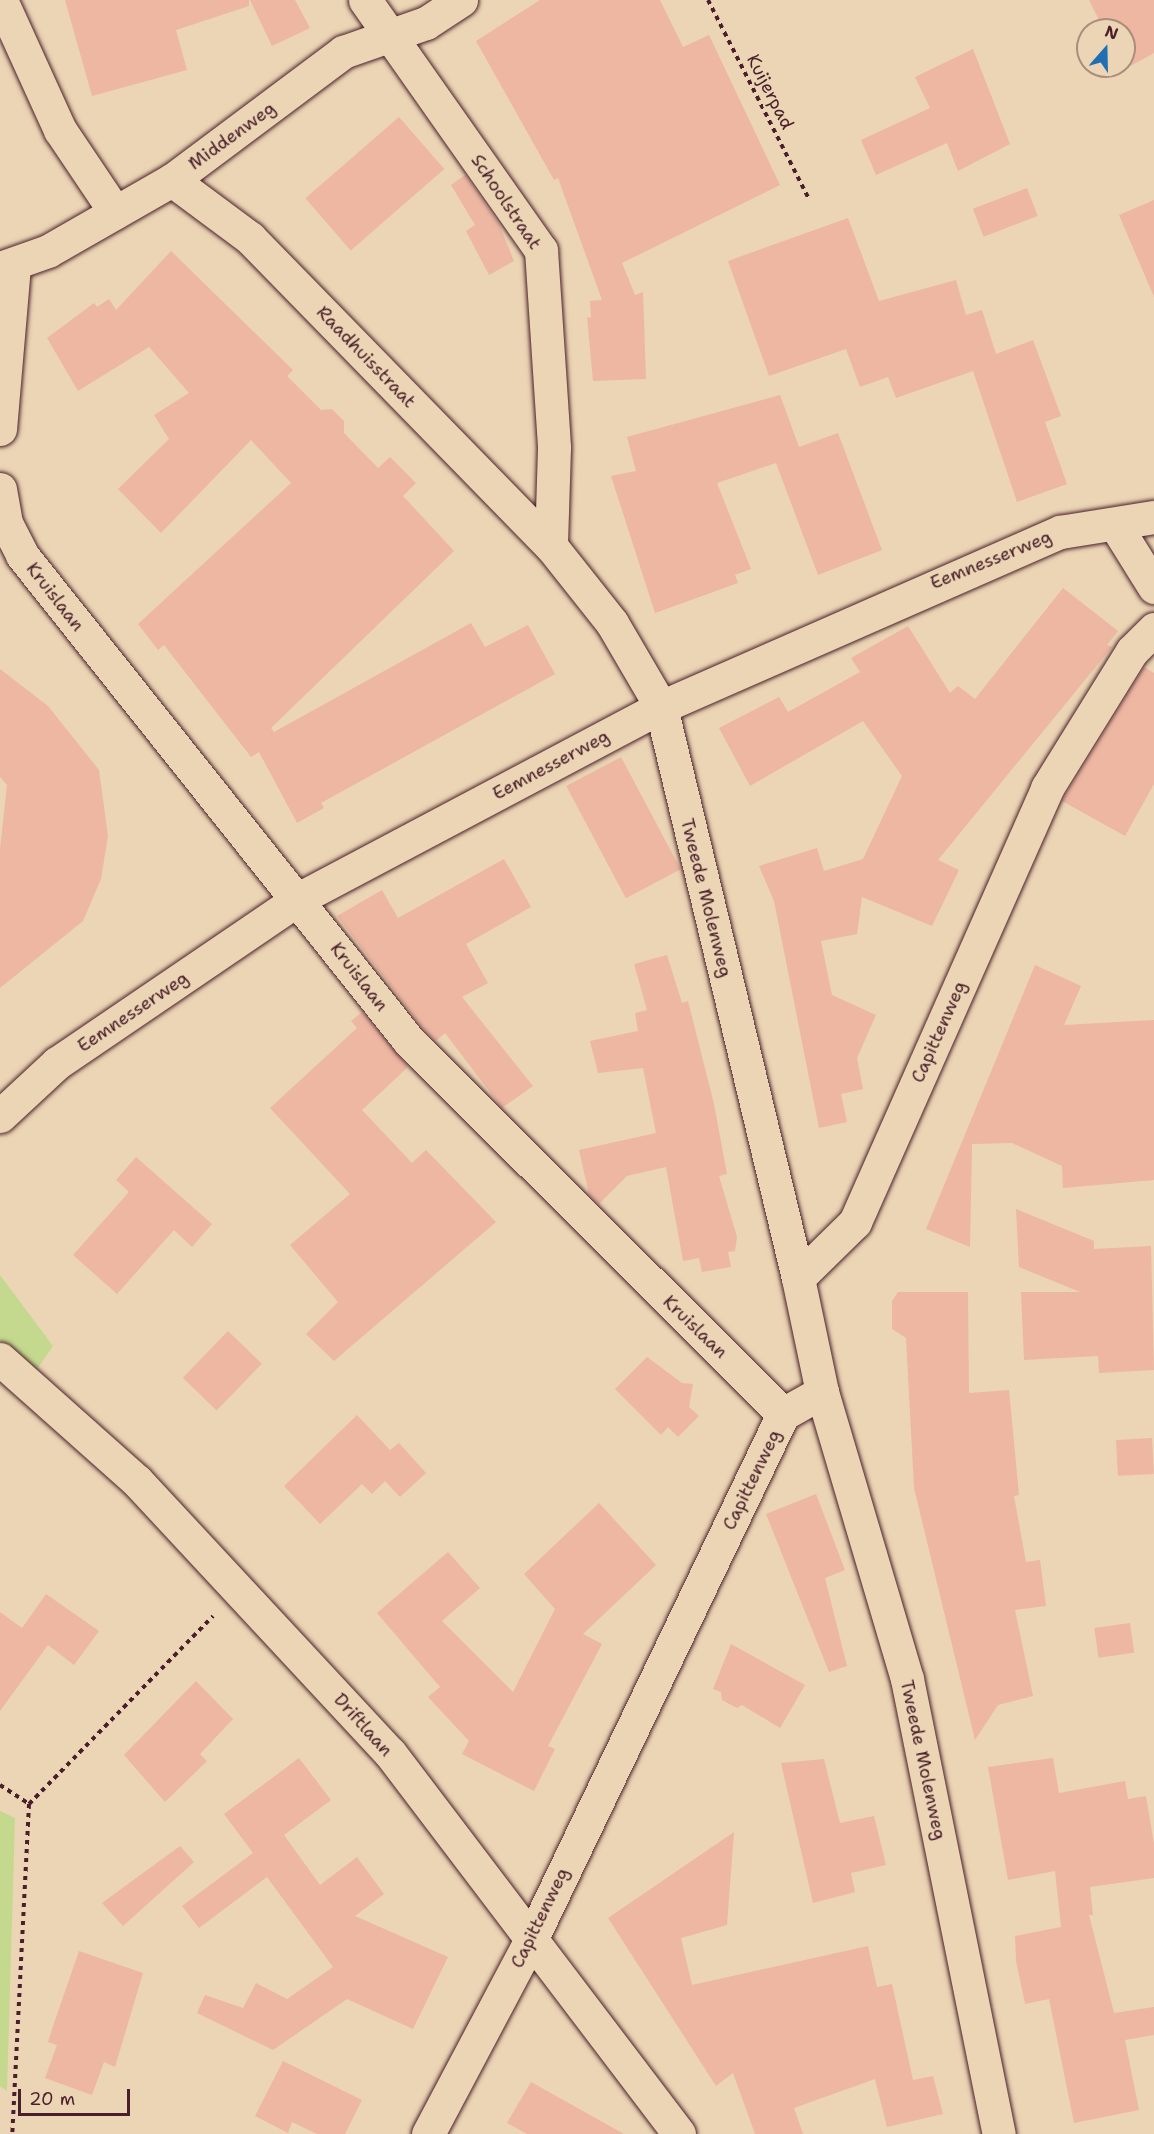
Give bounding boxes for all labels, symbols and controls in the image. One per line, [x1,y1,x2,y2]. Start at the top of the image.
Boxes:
north arrow [1076,18,1136,78]
text: N [1102,20,1121,45]
street label: Kuijerpad [742,51,798,133]
street label: Middenweg [184,97,280,175]
street label: Schoolstraat [466,150,546,254]
street label: Raadhuisstraat [312,301,420,413]
street label: Eemnesserweg [927,526,1055,594]
street label: Kruislaan [21,558,89,636]
street label: Eemnesserweg [489,725,613,805]
street label: Tweede Molenweg [676,816,736,980]
street label: Kruislaan [325,938,393,1016]
street label: Eemnesserweg [74,967,192,1057]
street label: Capittenweg [907,978,971,1086]
street label: Kruislaan [658,1291,732,1363]
street label: Capittenweg [718,1426,786,1534]
street label: Tweede Molenweg [895,1678,951,1842]
street label: Driftlaan [329,1689,397,1761]
street label: Capittenweg [506,1864,574,1972]
scale bar [21,2077,134,2115]
text: 20 m [29,2087,75,2111]

